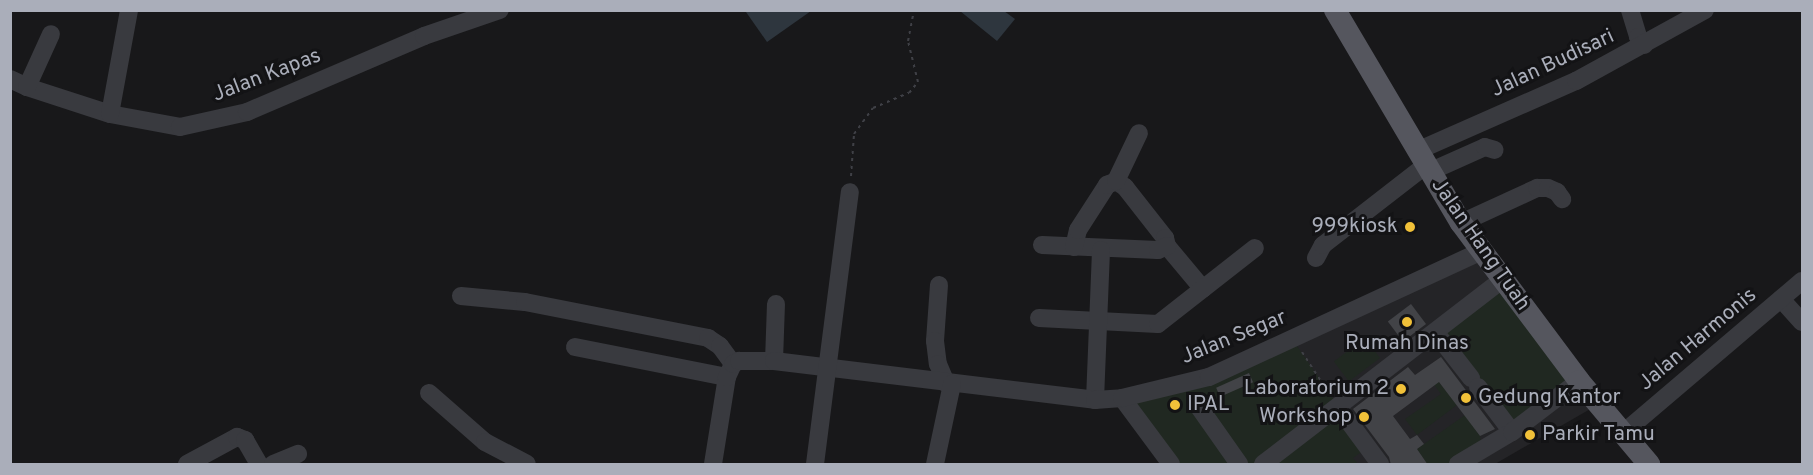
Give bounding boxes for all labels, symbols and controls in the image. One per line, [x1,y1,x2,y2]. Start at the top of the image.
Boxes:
street label: Jalan Budisari [1487,24,1619,104]
street label: Jalan Kapas [209,44,325,108]
street label: Jalan Hang Tuah [1425,174,1535,316]
place label: 999kiosk [1311,214,1398,240]
marker: 999kiosk [1403,220,1417,234]
street label: Jalan Harmonis [1634,283,1762,397]
street label: Jalan Segar [1178,305,1290,371]
marker: Rumah Dinas [1400,315,1414,329]
place label: Rumah Dinas [1345,331,1469,357]
place label: Laboratorium 2 [1244,376,1389,402]
marker: Laboratorium 2 [1394,382,1408,396]
place label: Gedung Kantor [1478,385,1621,411]
marker: Gedung Kantor [1459,391,1473,405]
place label: IPAL [1187,392,1230,418]
marker: IPAL [1168,398,1182,412]
place label: Workshop [1259,404,1352,430]
marker: Workshop [1357,410,1371,424]
place label: Parkir Tamu [1542,422,1656,448]
marker: Parkir Tamu [1523,428,1537,442]

